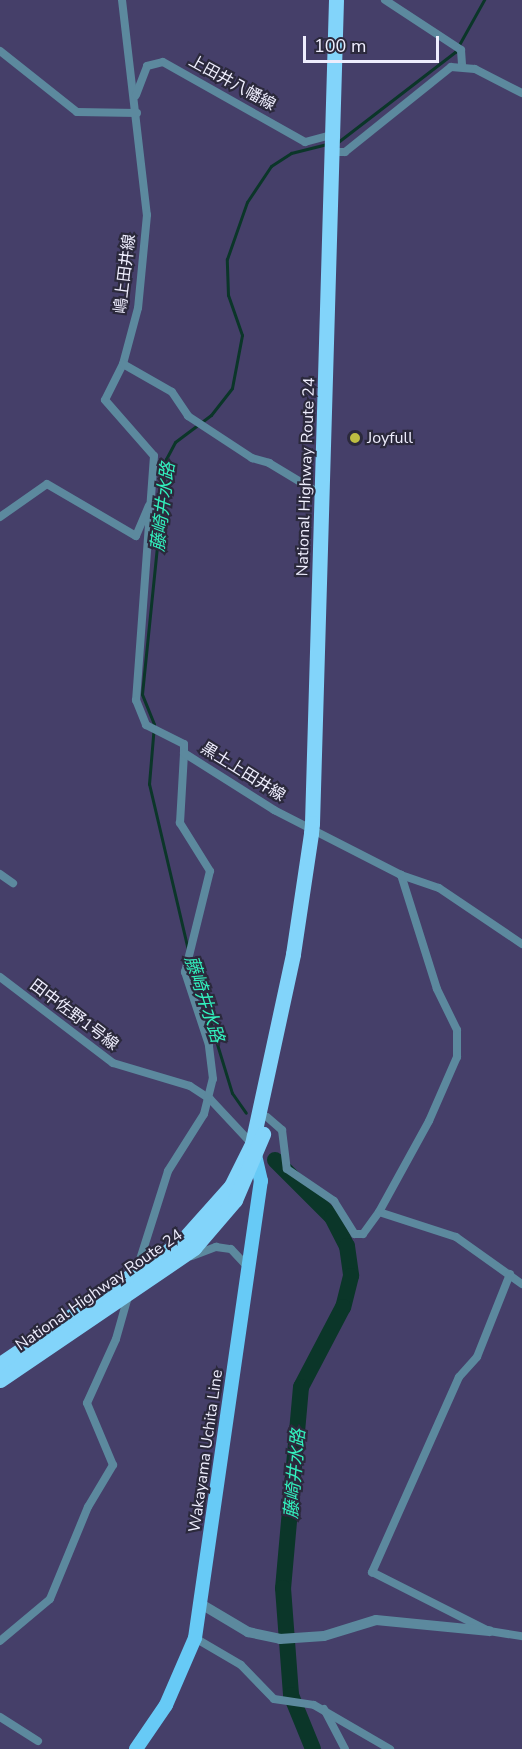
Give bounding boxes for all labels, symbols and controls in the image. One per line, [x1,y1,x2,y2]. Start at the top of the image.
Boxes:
scale bar [306,24,442,62]
text: 100 m [314,34,366,58]
street label: 上田井八幡線 [185,51,279,115]
street label: 嶋上田井線 [111,233,139,315]
street label: National Highway Route 24 [293,377,319,577]
place label: Joyfull [367,428,413,448]
marker: Joyfull [348,431,362,445]
water label: 藤崎井水路 [147,461,179,553]
street label: 黒土上田井線 [197,738,289,806]
water label: 藤崎井水路 [180,953,228,1045]
street label: 田中佐野1号線 [26,976,122,1054]
street label: National Highway Route 24 [12,1225,186,1355]
street label: Wakayama Uchita Line [185,1368,227,1534]
water label: 藤崎井水路 [280,1428,310,1520]

